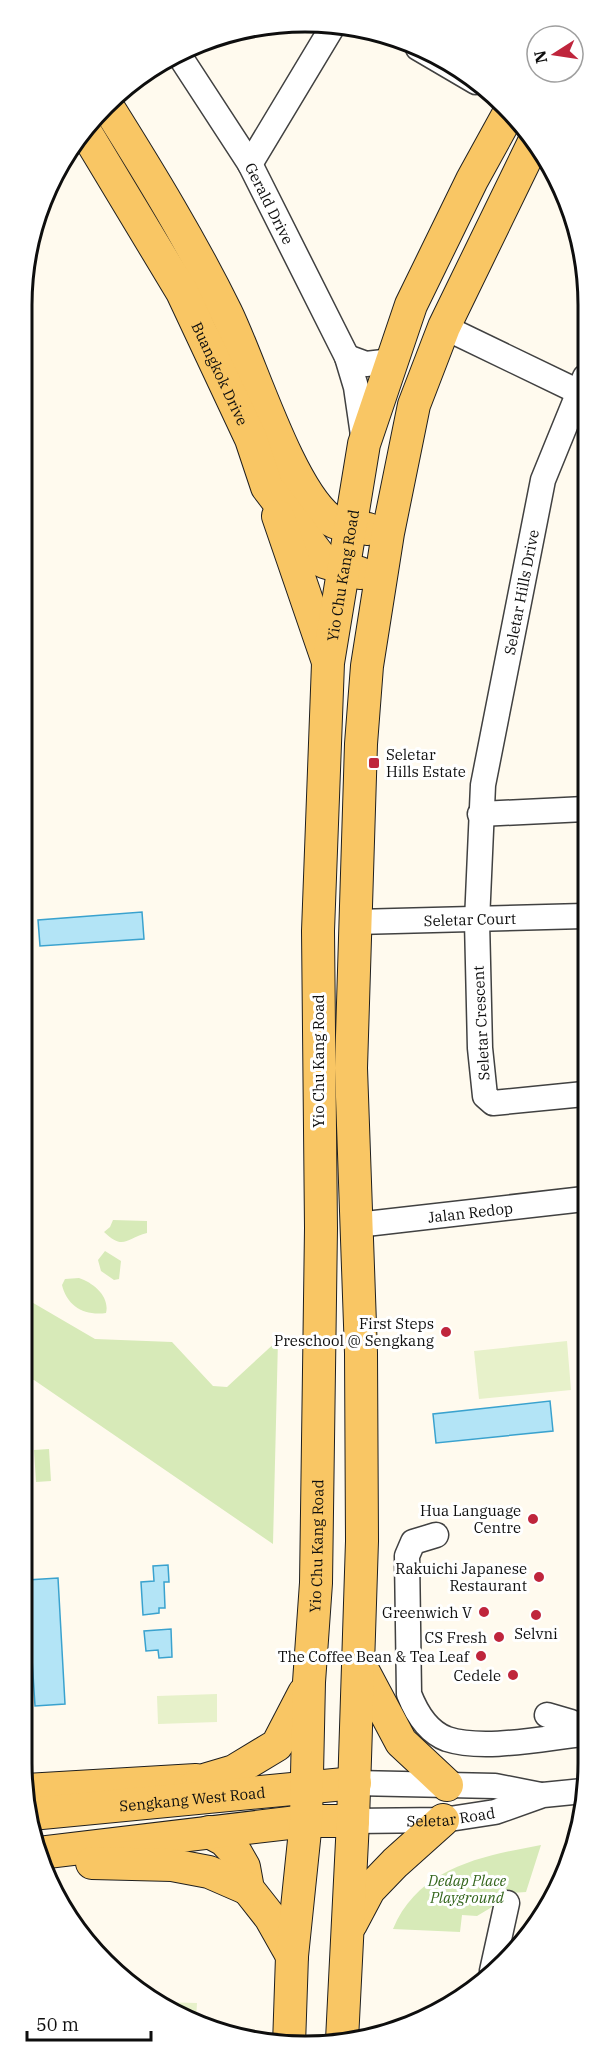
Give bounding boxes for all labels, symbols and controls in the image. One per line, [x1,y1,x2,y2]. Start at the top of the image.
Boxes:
north arrow [525,24,585,84]
text: N [529,49,551,65]
street label: Gerald Drive [241,159,298,247]
street label: Buangkok Drive [188,319,253,428]
street label: Yio Chu Kang Road [322,508,363,643]
street label: Seletar Hills Drive [499,528,543,657]
place label: Seletar Hills Estate [386,745,466,781]
marker: Seletar Hills Estate [367,756,381,770]
street label: Seletar Court [423,908,516,930]
street label: Seletar Crescent [469,965,493,1081]
street label: Yio Chu Kang Road [309,994,328,1128]
street label: Jalan Redop [427,1198,514,1226]
place label: First Steps Preschool @ Sengkang [274,1314,434,1350]
marker: First Steps Preschool @ Sengkang [439,1325,453,1339]
street label: Yio Chu Kang Road [304,1479,327,1613]
place label: Hua Language Centre [420,1501,521,1537]
marker: Hua Language Centre [526,1512,540,1526]
place label: Rakuichi Japanese Restaurant [395,1559,527,1595]
marker: Rakuichi Japanese Restaurant [532,1570,546,1584]
place label: Greenwich V [382,1603,472,1622]
marker: Greenwich V [477,1605,491,1619]
marker: Selvni [529,1608,543,1622]
place label: Selvni [514,1624,558,1643]
place label: CS Fresh [425,1628,487,1647]
marker: CS Fresh [492,1630,506,1644]
place label: The Coffee Bean & Tea Leaf [278,1647,470,1666]
marker: The Coffee Bean & Tea Leaf [474,1649,488,1663]
place label: Cedele [454,1666,501,1685]
marker: Cedele [506,1668,520,1682]
street label: Sengkang West Road [118,1782,266,1815]
street label: Seletar Road [406,1803,496,1830]
park label: Dedap Place Playground [427,1871,506,1907]
scale bar [27,2004,152,2042]
text: 50 m [36,2013,79,2036]

